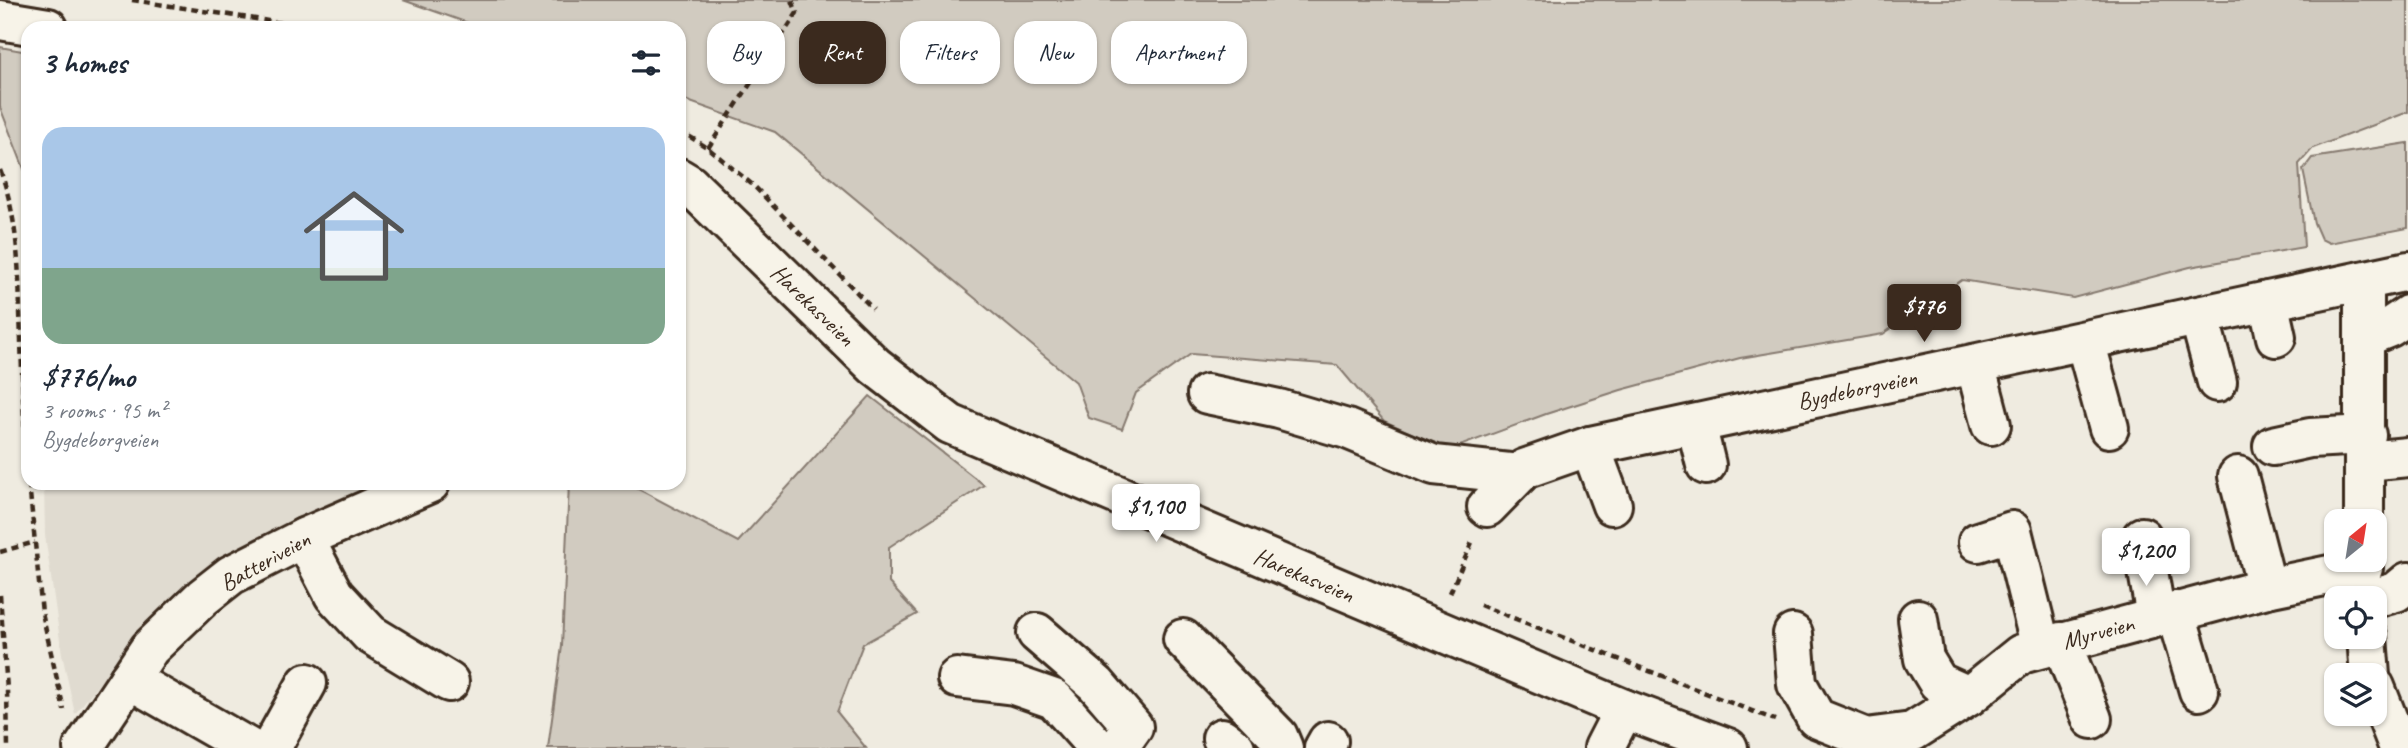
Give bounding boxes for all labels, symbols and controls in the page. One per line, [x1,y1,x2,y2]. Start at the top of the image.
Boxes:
chip: Buy [707,21,785,84]
chip: Rent [799,21,886,84]
chip: Filters [900,21,1000,84]
chip: New [1014,21,1097,84]
chip: Apartment [1111,21,1247,84]
text: 3 homes [42,44,127,82]
icon: filters [627,44,665,82]
icon: home [291,173,417,299]
street label: Harekasveien [764,257,862,353]
pin: $776 [1883,284,1965,344]
text: $776 [1903,292,1945,321]
text: $776/mo [42,358,135,396]
street label: Bygdeborgveien [1795,362,1920,416]
text: 3 rooms · 95 m² [42,396,166,425]
text: Bygdeborgveien [42,425,158,454]
pin: $1,100 [1099,484,1213,544]
text: $1,100 [1128,492,1184,521]
north arrow [2324,509,2387,572]
map controls [2324,509,2387,726]
street label: Batteriveien [215,524,316,598]
pin: $1,200 [2089,528,2203,588]
text: $1,200 [2118,536,2174,565]
street label: Harekasveien [1249,540,1359,610]
button: locate [2324,586,2387,649]
street label: Myrveien [2059,608,2138,656]
button: layers [2324,663,2387,726]

